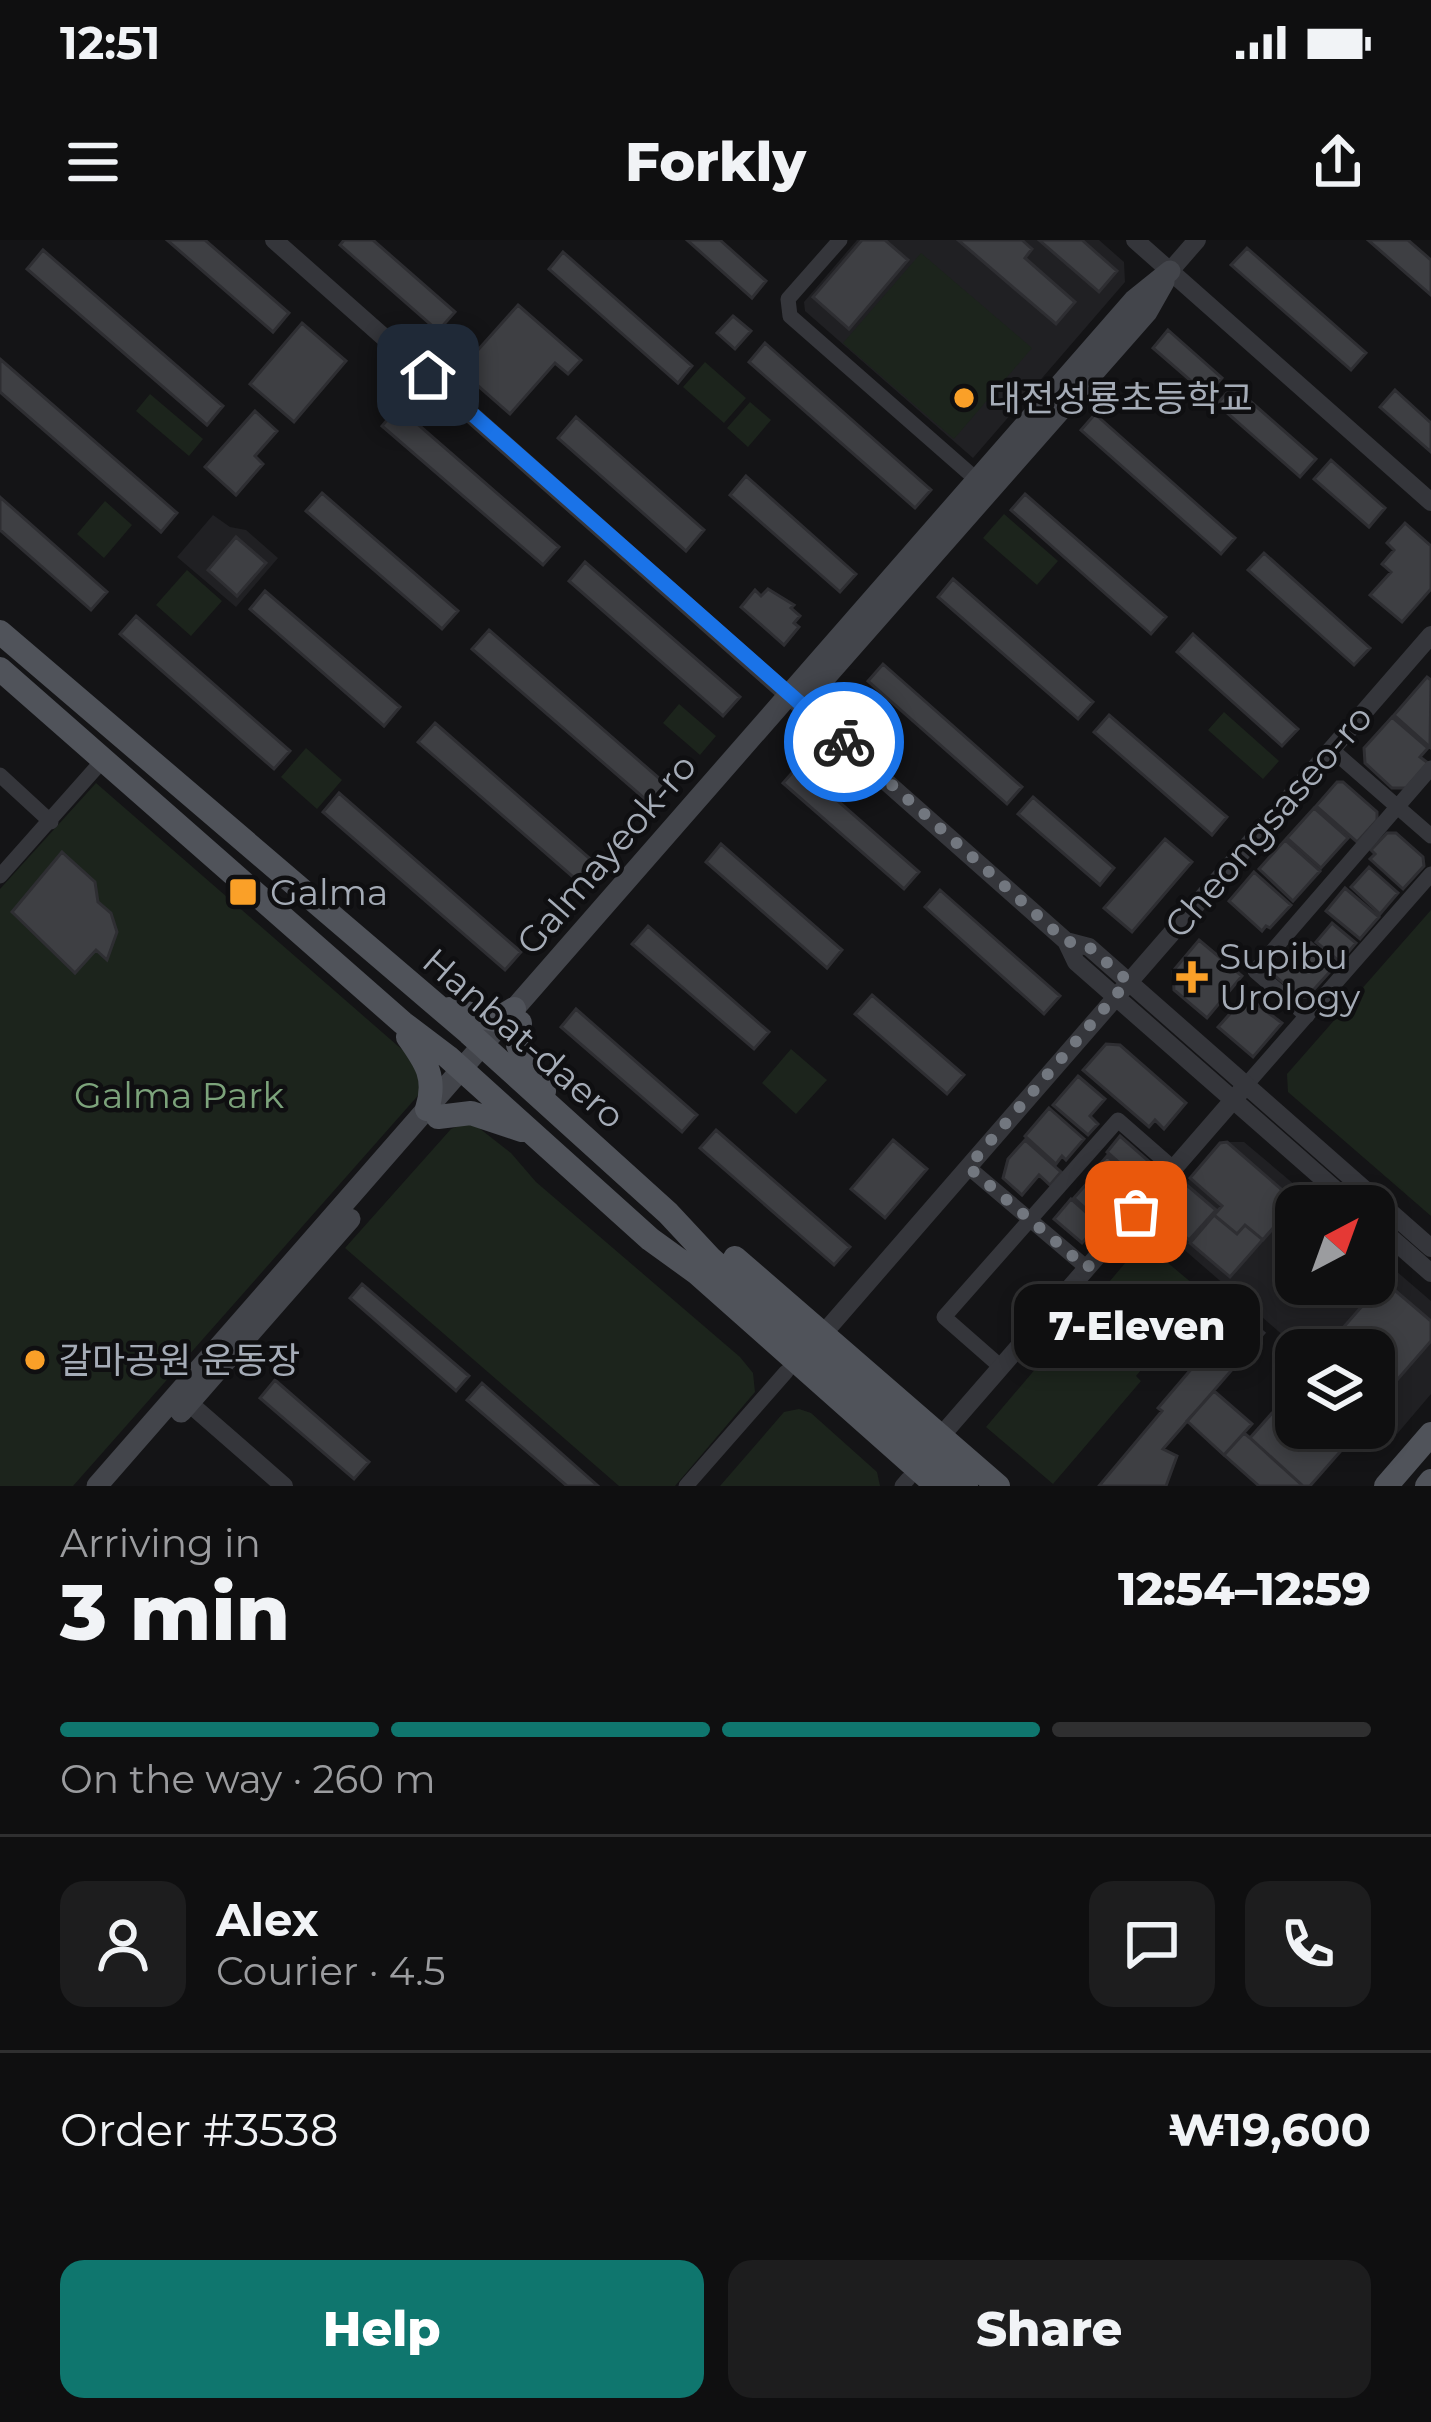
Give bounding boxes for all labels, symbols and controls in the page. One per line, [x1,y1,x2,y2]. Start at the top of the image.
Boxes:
text: 12:51 [60,15,160,70]
icon: menu [60,129,126,195]
text: Forkly [625,129,806,195]
icon: share [1305,129,1371,195]
pin [377,324,479,426]
icon: home [395,342,461,408]
place label: 대전성룡초등학교 [988,376,1253,420]
marker: 대전성룡초등학교 [951,385,977,411]
courier [784,682,904,802]
street label: Cheongsaseo-ro [1155,695,1381,947]
icon: bike [811,709,877,775]
street label: Galmayeok-ro [507,745,705,963]
place label: Galma [270,870,388,914]
marker: Galma [227,876,259,908]
place label: Supibu Urology [1219,934,1361,1019]
street label: Hanbat-daero [414,939,634,1137]
marker: Supibu Urology [1176,961,1208,993]
park label: Galma Park [74,1073,284,1117]
pin [1085,1161,1187,1263]
icon: bag [1103,1179,1169,1245]
north arrow [1275,1185,1395,1305]
map controls [1275,1185,1395,1449]
callout: 7-Eleven [1013,1284,1259,1368]
text: 7-Eleven [1049,1302,1225,1350]
button: layers [1275,1329,1395,1449]
place label: 갈마공원 운동장 [59,1338,300,1382]
marker: 갈마공원 운동장 [22,1347,48,1373]
text: Arriving in [60,1519,261,1567]
text: 12:54–12:59 [1118,1561,1371,1616]
text: 3 min [60,1564,290,1660]
text: On the way · 260 m [60,1755,436,1803]
button: person [60,1881,186,2007]
button: chat [1089,1881,1215,2007]
button: phone [1245,1881,1371,2007]
text: Alex [216,1892,319,1947]
text: Courier · 4.5 [216,1947,446,1995]
text: Order #3538 [60,2102,338,2157]
text: ₩19,600 [1168,2102,1371,2157]
button: Help [60,2260,704,2398]
button: Share [728,2260,1371,2398]

